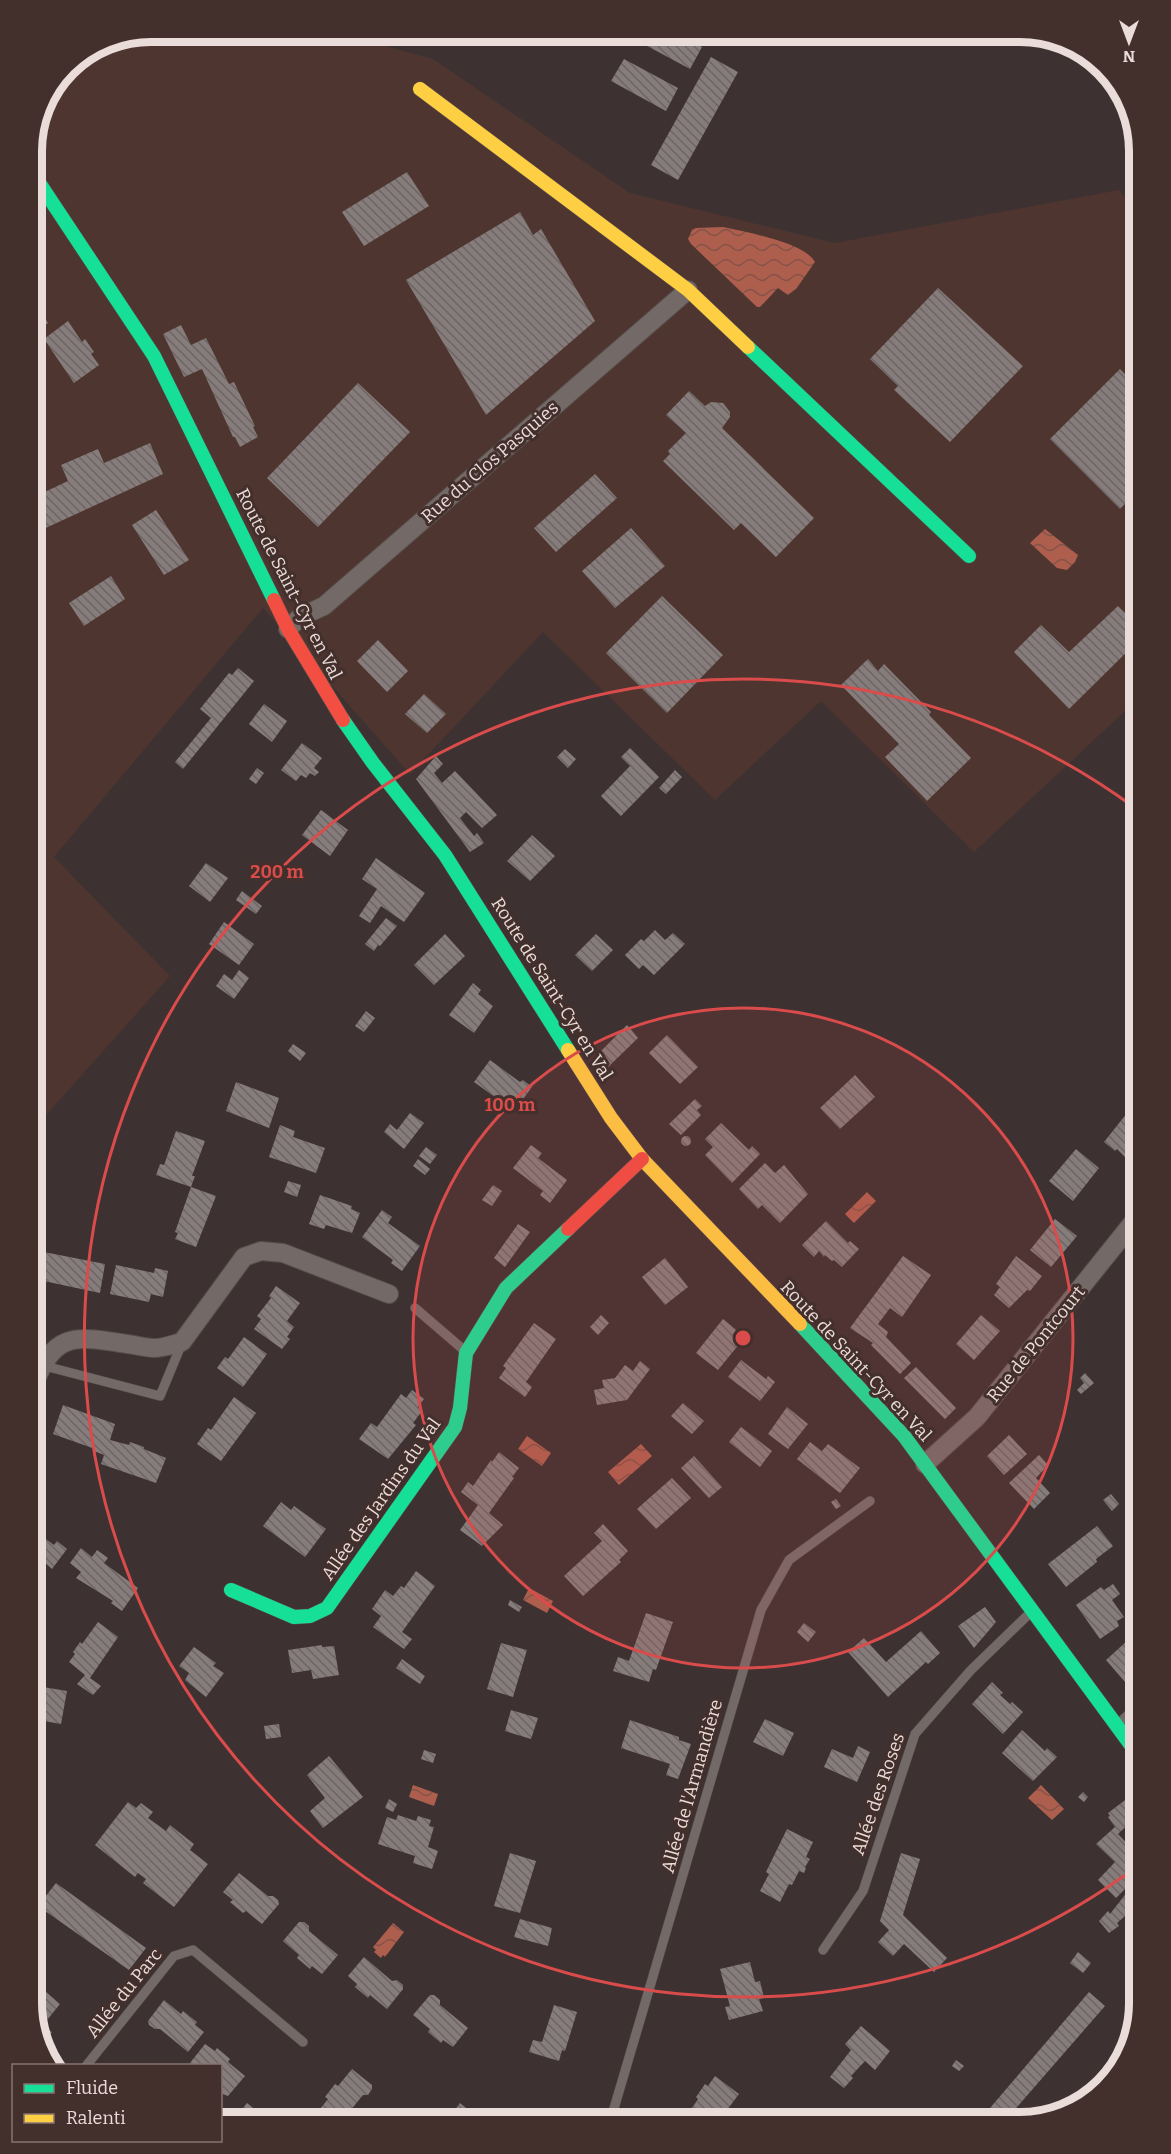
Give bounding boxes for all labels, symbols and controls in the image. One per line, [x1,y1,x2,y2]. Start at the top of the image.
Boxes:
north arrow [1099,12,1159,72]
text: N [1123,47,1135,66]
street label: Rue du Clos Pasquies [417,396,563,528]
street label: Route de Saint-Cyr en Val [231,485,347,683]
text: 200 m [250,861,304,883]
street label: Route de Saint-Cyr en Val [487,893,617,1085]
text: 100 m [484,1094,536,1116]
street label: Route de Saint-Cyr en Val [776,1276,936,1446]
street label: Rue de Pontcourt [982,1281,1090,1407]
centre of rings [733,1328,753,1348]
street label: Allée des Jardins du Val [317,1414,445,1584]
street label: Allée de l'Armandière [657,1697,727,1875]
street label: Allée des Roses [847,1730,909,1858]
street label: Allée du Parc [81,1944,167,2042]
legend [12,2064,222,2142]
text: Fluide [66,2077,118,2099]
text: Ralenti [66,2107,126,2129]

